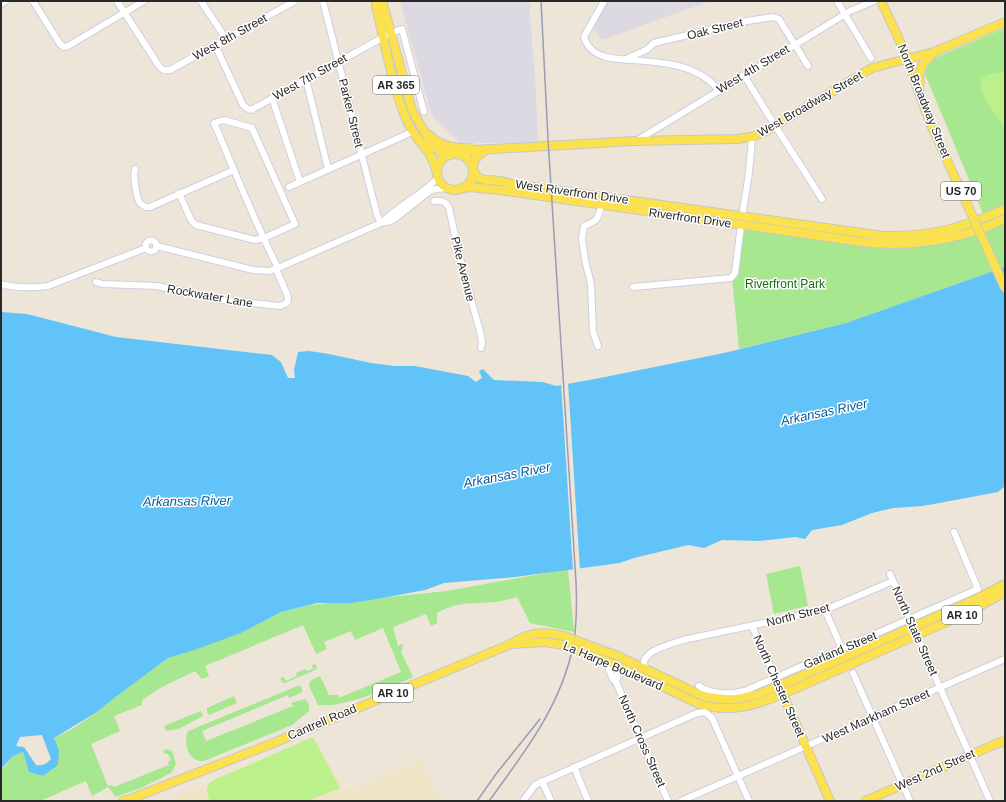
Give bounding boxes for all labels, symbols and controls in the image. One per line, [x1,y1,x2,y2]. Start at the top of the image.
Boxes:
street label: West 8th Street [191,11,270,63]
street label: Oak Street [685,15,745,43]
street label: West 4th Street [714,41,793,96]
street label: North Broadway Street [895,42,953,161]
street label: West 7th Street [271,51,350,103]
street label: West Broadway Street [755,68,866,140]
road number: AR 365 [373,76,419,94]
street label: Parker Street [336,77,367,150]
street label: West Riverfront Drive [515,177,630,207]
road number: US 70 [941,182,981,200]
street label: Riverfront Drive [648,205,733,231]
street label: Pike Avenue [448,235,478,303]
park label: Riverfront Park [745,277,826,291]
street label: Rockwater Lane [166,282,254,310]
water label: Arkansas River [778,395,869,429]
water label: Arkansas River [461,459,552,491]
water label: Arkansas River [142,493,232,509]
street label: North State Street [889,584,941,678]
street label: North Street [765,600,832,630]
road number: AR 10 [942,606,982,624]
street label: Garland Street [801,628,879,672]
street label: North Chester Street [750,633,808,740]
street label: La Harpe Boulevard [561,639,665,693]
road number: AR 10 [373,684,413,702]
street label: West Markham Street [820,686,932,746]
street label: North Cross Street [615,693,669,790]
street label: Cantrell Road [285,701,359,743]
street label: West 2nd Street [893,746,978,794]

